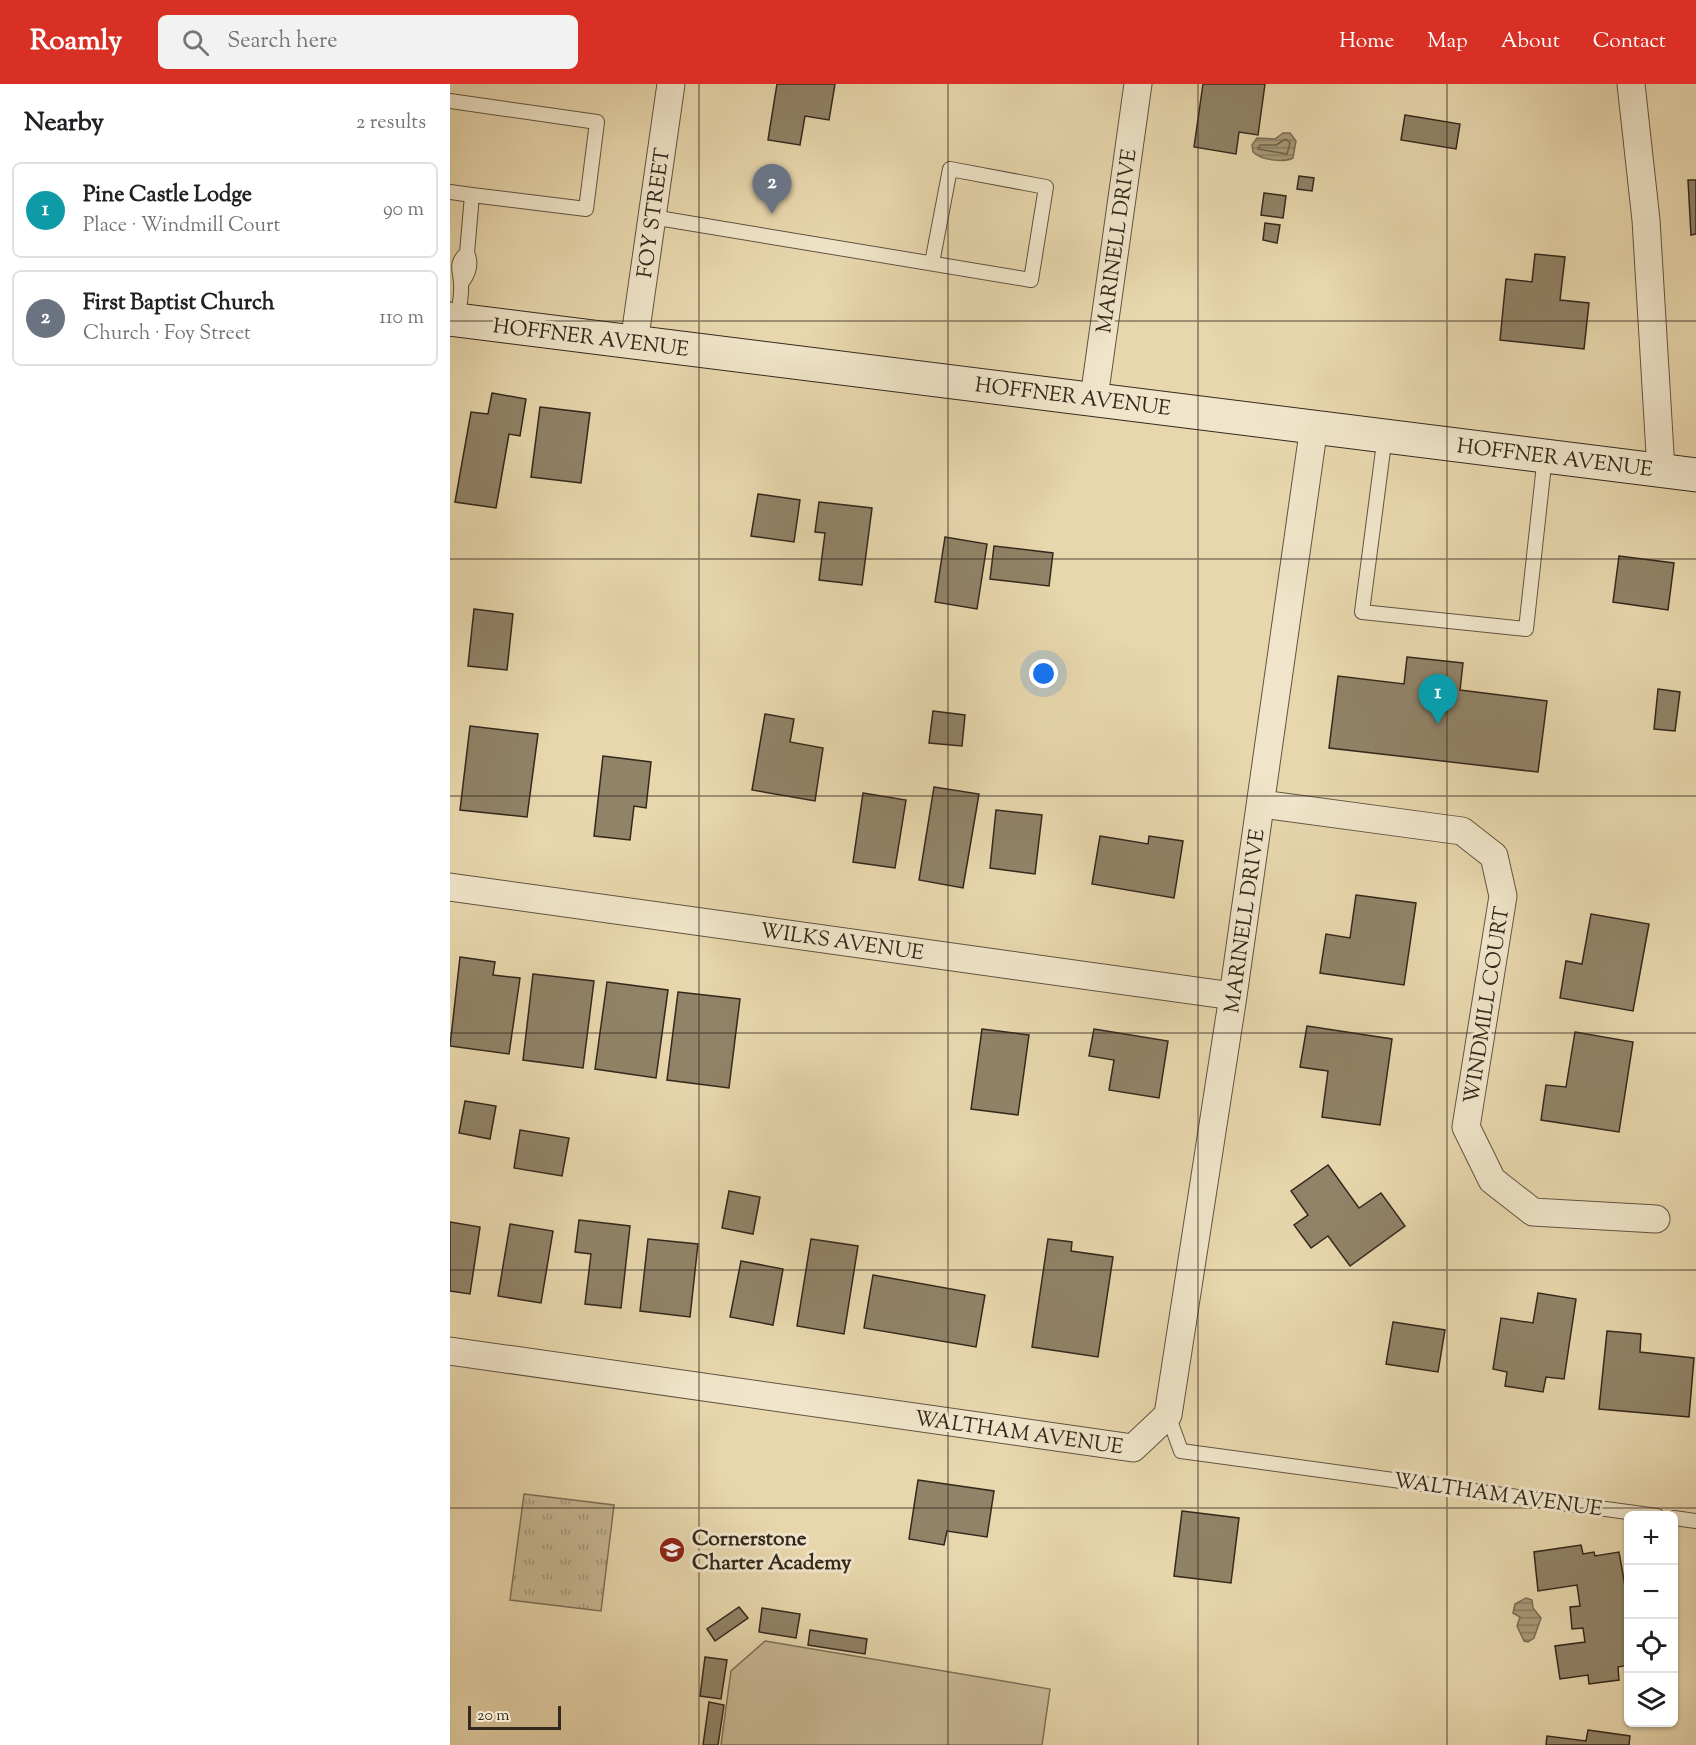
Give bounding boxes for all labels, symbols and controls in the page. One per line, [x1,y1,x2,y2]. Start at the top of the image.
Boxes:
search box [158,15,578,69]
text: Roamly [30,22,122,62]
icon: search [179,26,212,59]
text: Search here [227,26,338,58]
text: Home [1339,27,1394,57]
text: Map [1427,27,1468,57]
text: About [1501,27,1560,57]
text: Contact [1593,27,1666,57]
text: Nearby [24,105,104,142]
text: 2 results [356,109,426,138]
street label: FOY STREET [631,146,679,280]
street label: MARINELL DRIVE [1090,147,1146,335]
pin: 2 [752,164,792,214]
text: Pine Castle Lodge [83,180,252,212]
text: 1 [42,196,49,225]
text: 90 m [383,196,424,225]
text: Place · Windmill Court [83,212,280,241]
text: First Baptist Church [83,288,275,320]
text: 2 [41,304,50,333]
text: 110 m [379,304,424,333]
street label: HOFFNER AVENUE [491,312,691,366]
text: Church · Foy Street [83,320,251,349]
street label: HOFFNER AVENUE [973,371,1173,425]
street label: HOFFNER AVENUE [1455,432,1655,486]
your location [1029,659,1058,688]
pin: 1 [1418,674,1458,724]
street label: MARINELL DRIVE [1218,827,1274,1015]
street label: WINDMILL COURT [1458,904,1518,1106]
street label: WILKS AVENUE [758,917,926,969]
street label: WALTHAM AVENUE [912,1404,1125,1464]
street label: WALTHAM AVENUE [1391,1466,1604,1526]
map controls [1624,1511,1678,1727]
button: + [1624,1511,1678,1565]
place label: Cornerstone Charter Academy [692,1525,852,1579]
school or university icon: Cornerstone Charter Academy [657,1535,687,1565]
button: − [1624,1565,1678,1619]
button: locate [1624,1619,1678,1673]
button: layers [1624,1673,1678,1727]
scale bar [468,1703,561,1730]
text: 20 m [477,1705,510,1728]

